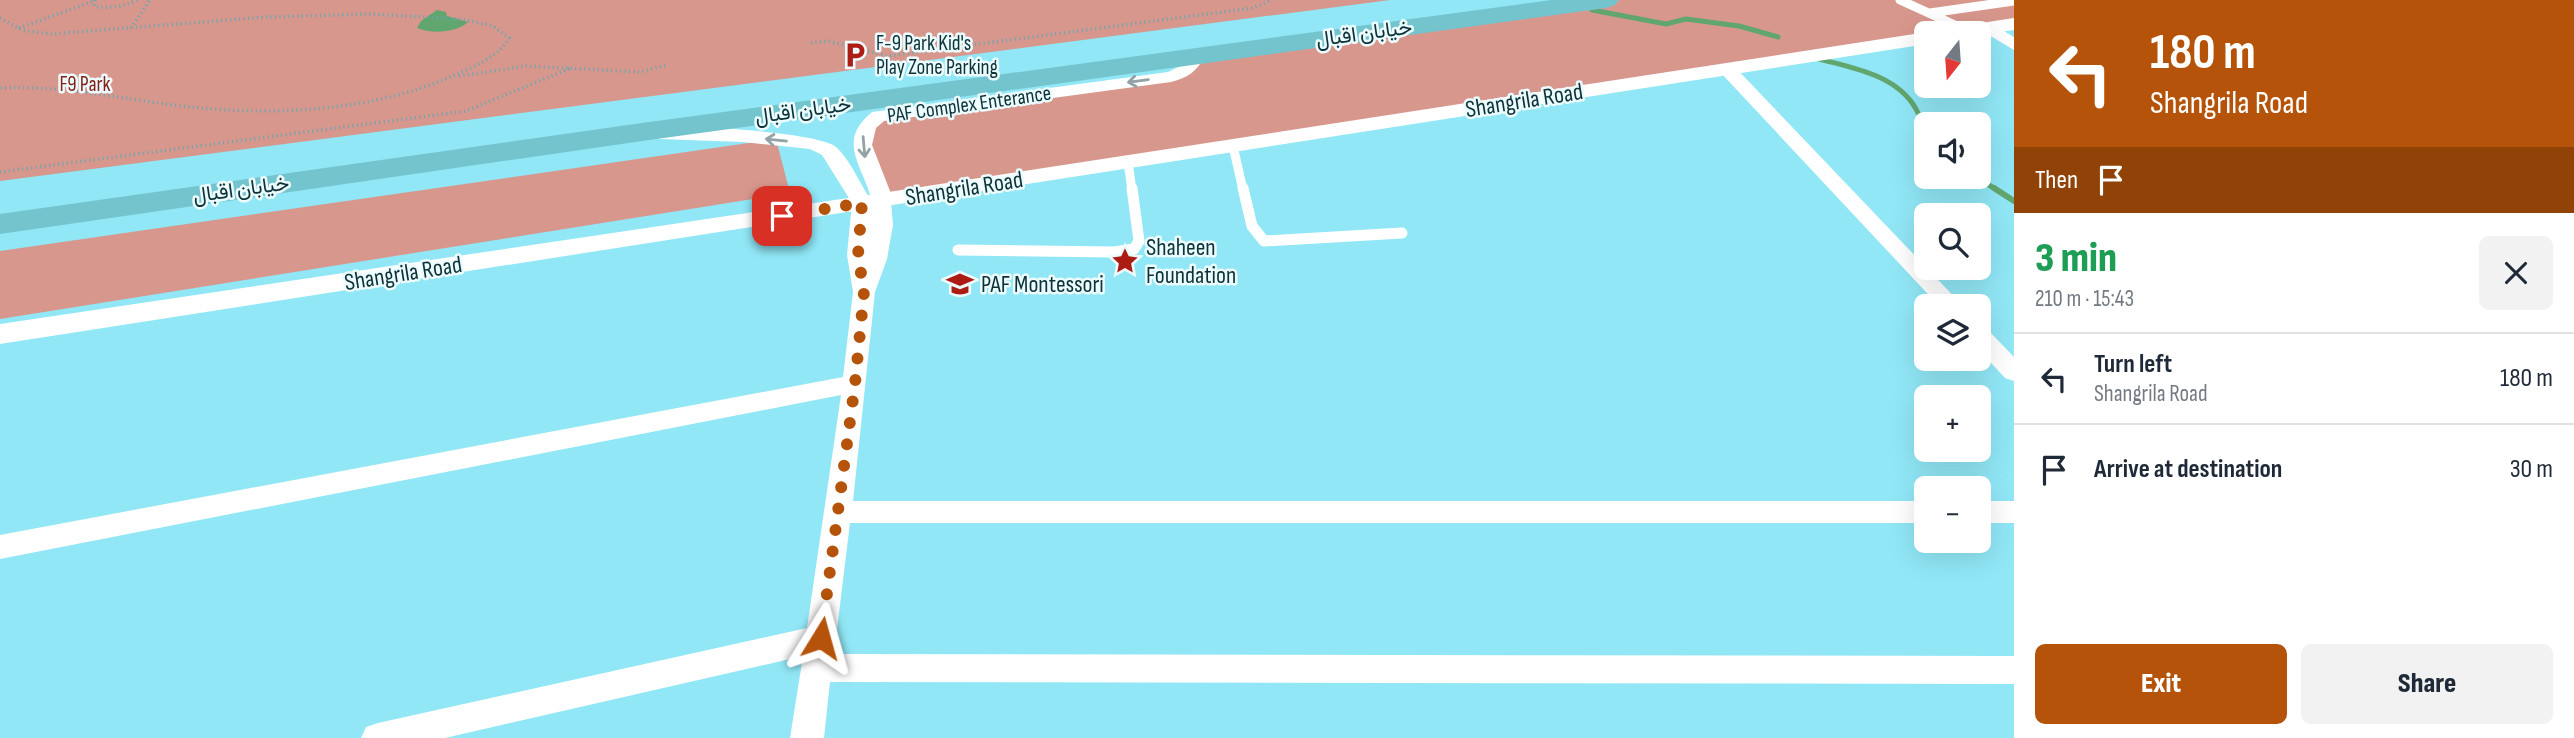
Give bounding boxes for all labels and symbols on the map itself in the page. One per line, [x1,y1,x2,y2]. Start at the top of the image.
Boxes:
street label: خیابان اقبال [1314,14,1414,53]
north arrow [1914,21,1992,98]
place label: F-9 Park Kid's Play Zone Parking [876,31,998,80]
parking icon: F-9 Park Kid's Play Zone Parking [840,40,870,70]
park label: F9 Park [59,72,111,97]
one-way arrow [1128,75,1150,88]
street label: Shangrila Road [1463,77,1585,124]
street label: PAF Complex Enterance [886,81,1053,128]
street label: خیابان اقبال [753,91,853,130]
one-way arrow [765,133,788,146]
one-way arrow [858,135,871,158]
street label: Shangrila Road [903,165,1025,212]
street label: خیابان اقبال [191,170,291,209]
pin [752,186,812,246]
place label: Shaheen Foundation [1146,233,1236,290]
place icon: Shaheen Foundation [1110,246,1140,276]
street label: Shangrila Road [342,250,464,297]
school or university icon: PAF Montessori [945,269,975,299]
place label: PAF Montessori [981,270,1104,299]
position arrow [784,601,858,675]

